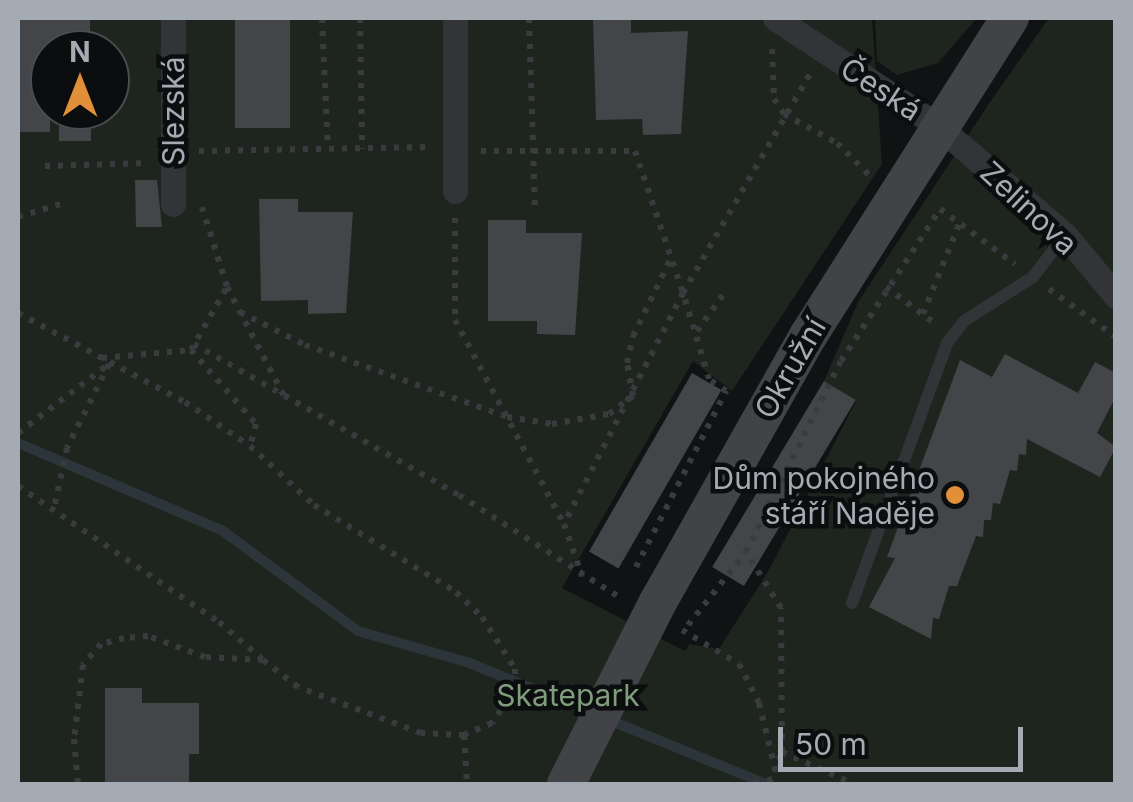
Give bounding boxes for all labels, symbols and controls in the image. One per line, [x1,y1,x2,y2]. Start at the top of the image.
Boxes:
north arrow [30,30,130,130]
text: N [69,35,91,69]
street label: Česká [834,50,928,128]
street label: Slezská [155,56,191,166]
street label: Zelinova [973,154,1085,262]
street label: Okružní [747,311,833,425]
place label: Dům pokojného stáří Naděje [713,460,935,530]
marker: Dům pokojného stáří Naděje [944,484,966,506]
park label: Skatepark [496,677,640,713]
scale bar [783,707,1028,769]
text: 50 m [795,726,867,762]

